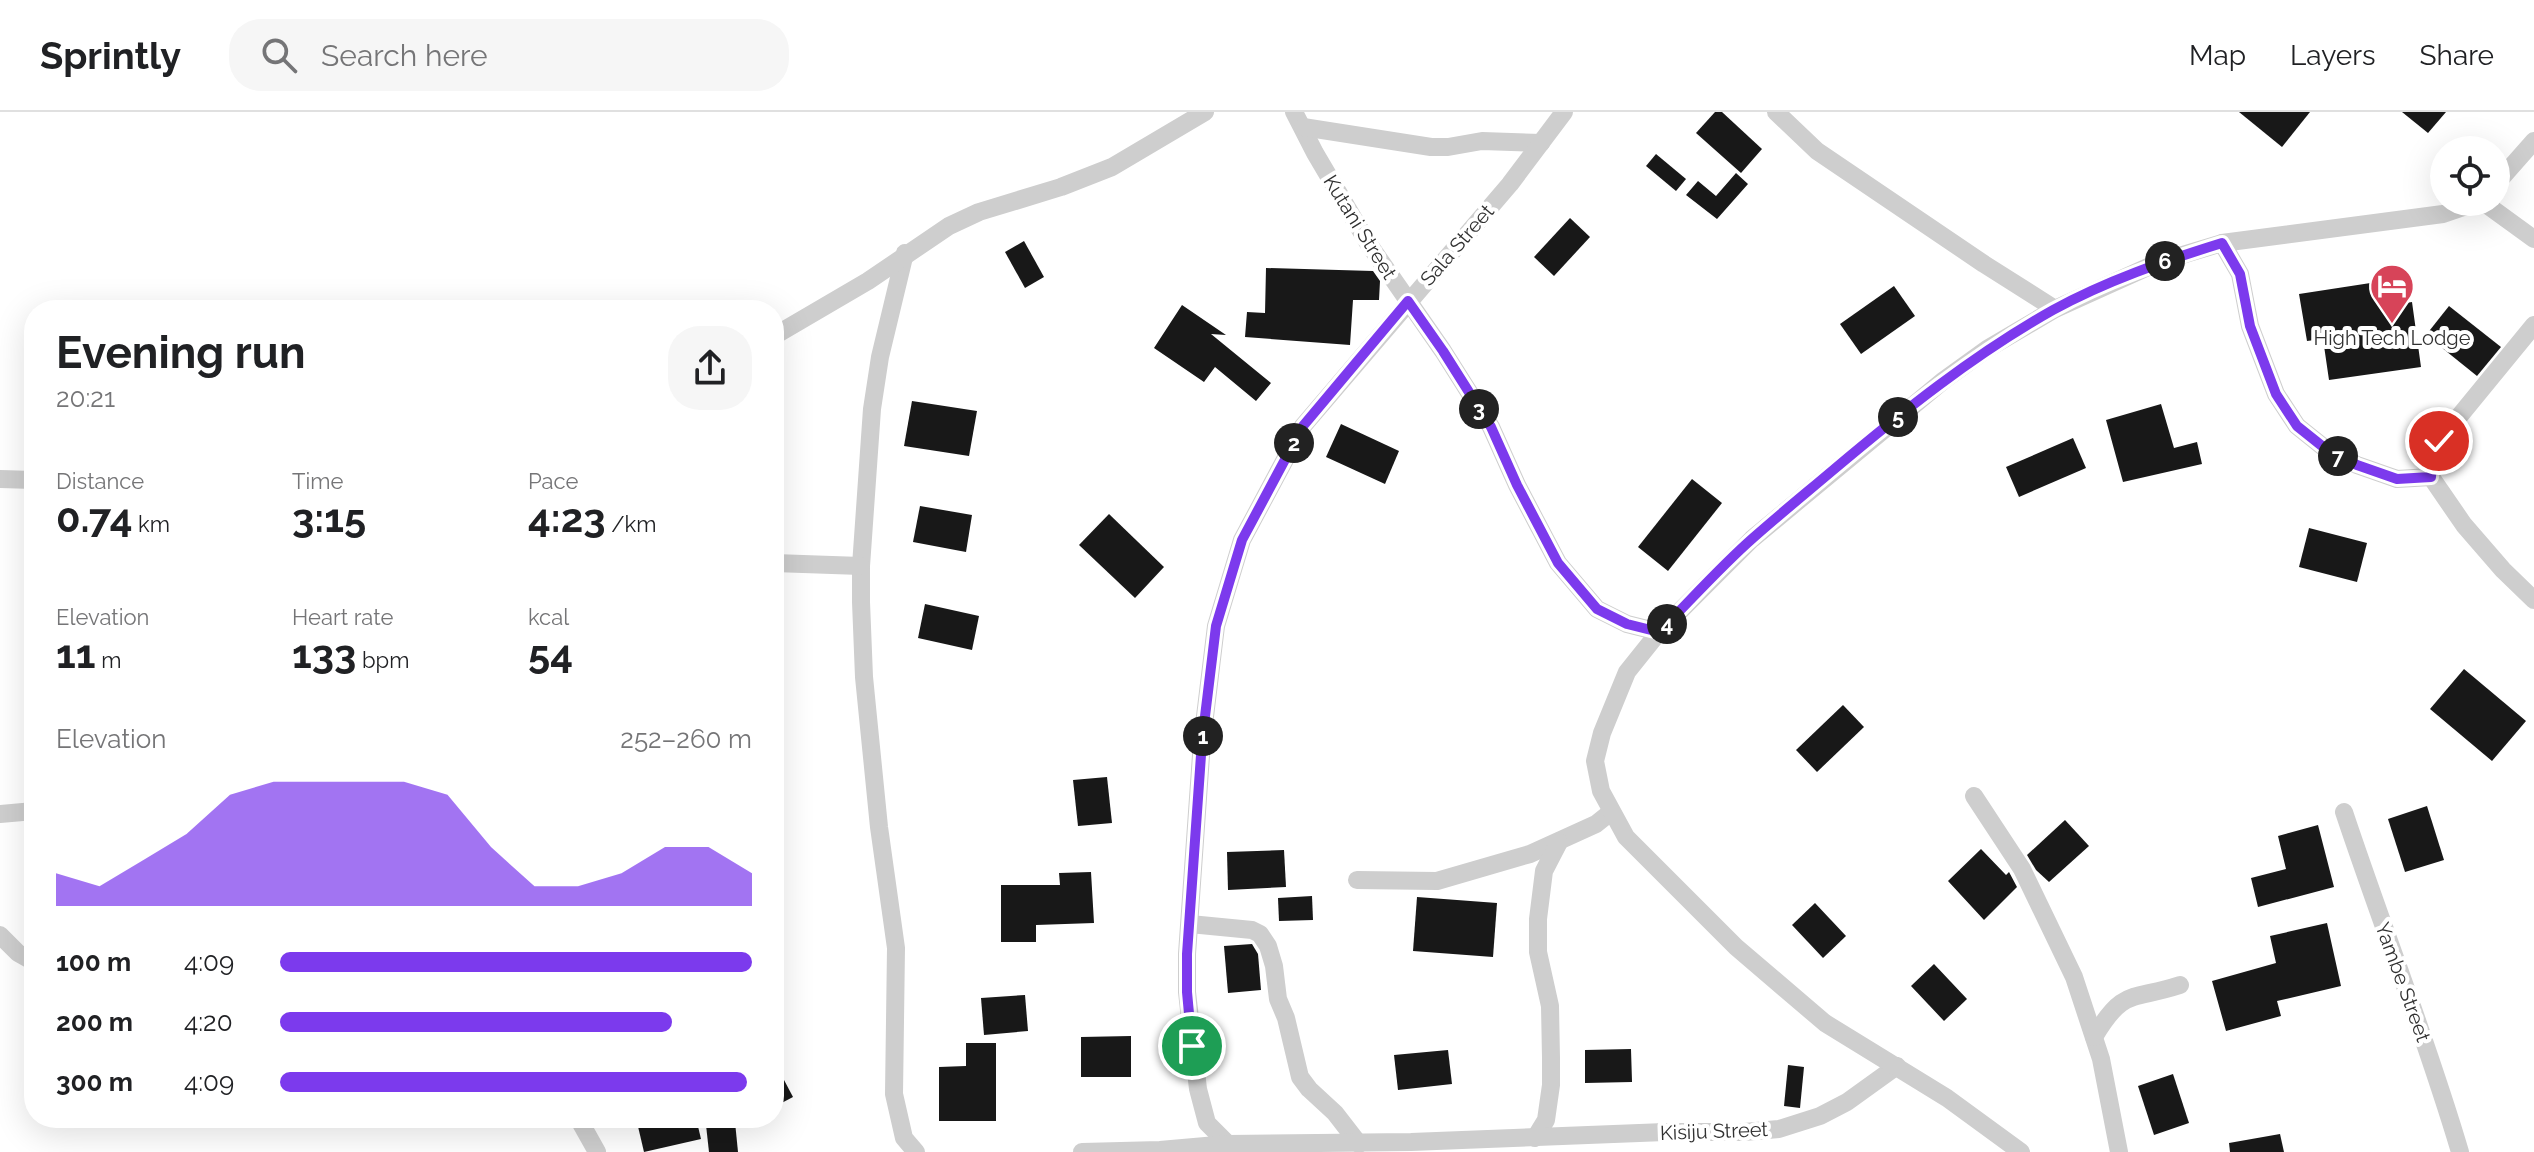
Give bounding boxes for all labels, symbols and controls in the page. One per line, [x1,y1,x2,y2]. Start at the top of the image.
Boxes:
search box [229,19,789,91]
text: Sprintly [40,33,181,78]
icon: search [257,33,301,77]
text: Search here [321,38,488,73]
text: Map [2189,39,2246,72]
text: Layers [2290,39,2376,72]
text: Share [2420,39,2494,72]
map controls [2430,136,2510,216]
button: locate [2430,136,2510,216]
street label: Kutani Street [1318,170,1402,284]
street label: Sala Street [1415,199,1499,291]
pin: 6 [2145,241,2185,281]
text: 6 [2158,248,2172,274]
hotel icon: High Tech Lodge [2368,262,2416,325]
button: share [668,326,752,410]
place label: High Tech Lodge [2314,326,2471,350]
text: Evening run [56,327,305,378]
text: 20:21 [56,383,115,413]
pin: 3 [1459,389,1499,429]
text: 3 [1473,396,1485,422]
pin: 5 [1878,397,1918,437]
text: 5 [1892,404,1904,430]
pin [2405,407,2473,475]
icon: check [2417,419,2461,463]
pin: 2 [1274,423,1314,463]
text: 2 [1288,430,1300,456]
pin: 7 [2318,436,2358,476]
text: 7 [2332,443,2344,469]
text: Distance [56,468,144,494]
text: Time [292,468,343,494]
text: Pace [528,468,578,494]
text: 0.74 [56,494,133,541]
text: 3:15 [292,494,366,541]
text: 4:23 [528,494,606,541]
text: km [133,511,170,537]
text: /km [606,511,656,537]
text: Elevation [56,604,149,630]
text: Heart rate [292,604,393,630]
text: kcal [528,604,569,630]
pin: 4 [1647,604,1687,644]
text: 4 [1661,611,1673,637]
text: 11 [56,630,96,677]
text: 133 [292,630,356,677]
text: 54 [528,630,573,677]
text: m [96,647,121,673]
text: bpm [356,647,409,673]
pin: 1 [1183,716,1223,756]
text: 1 [1198,723,1208,749]
text: Elevation [56,724,166,754]
text: 252–260 m [620,724,752,754]
street label: Yambe Street [2370,919,2436,1045]
text: 100 m [56,947,131,977]
text: 4:09 [184,947,234,977]
text: 200 m [56,1007,133,1037]
text: 4:20 [184,1007,233,1037]
pin [1158,1012,1226,1080]
icon: arrive [1170,1024,1214,1068]
text: 300 m [56,1067,133,1097]
text: 4:09 [184,1067,234,1097]
street label: Kisiju Street [1660,1117,1769,1145]

